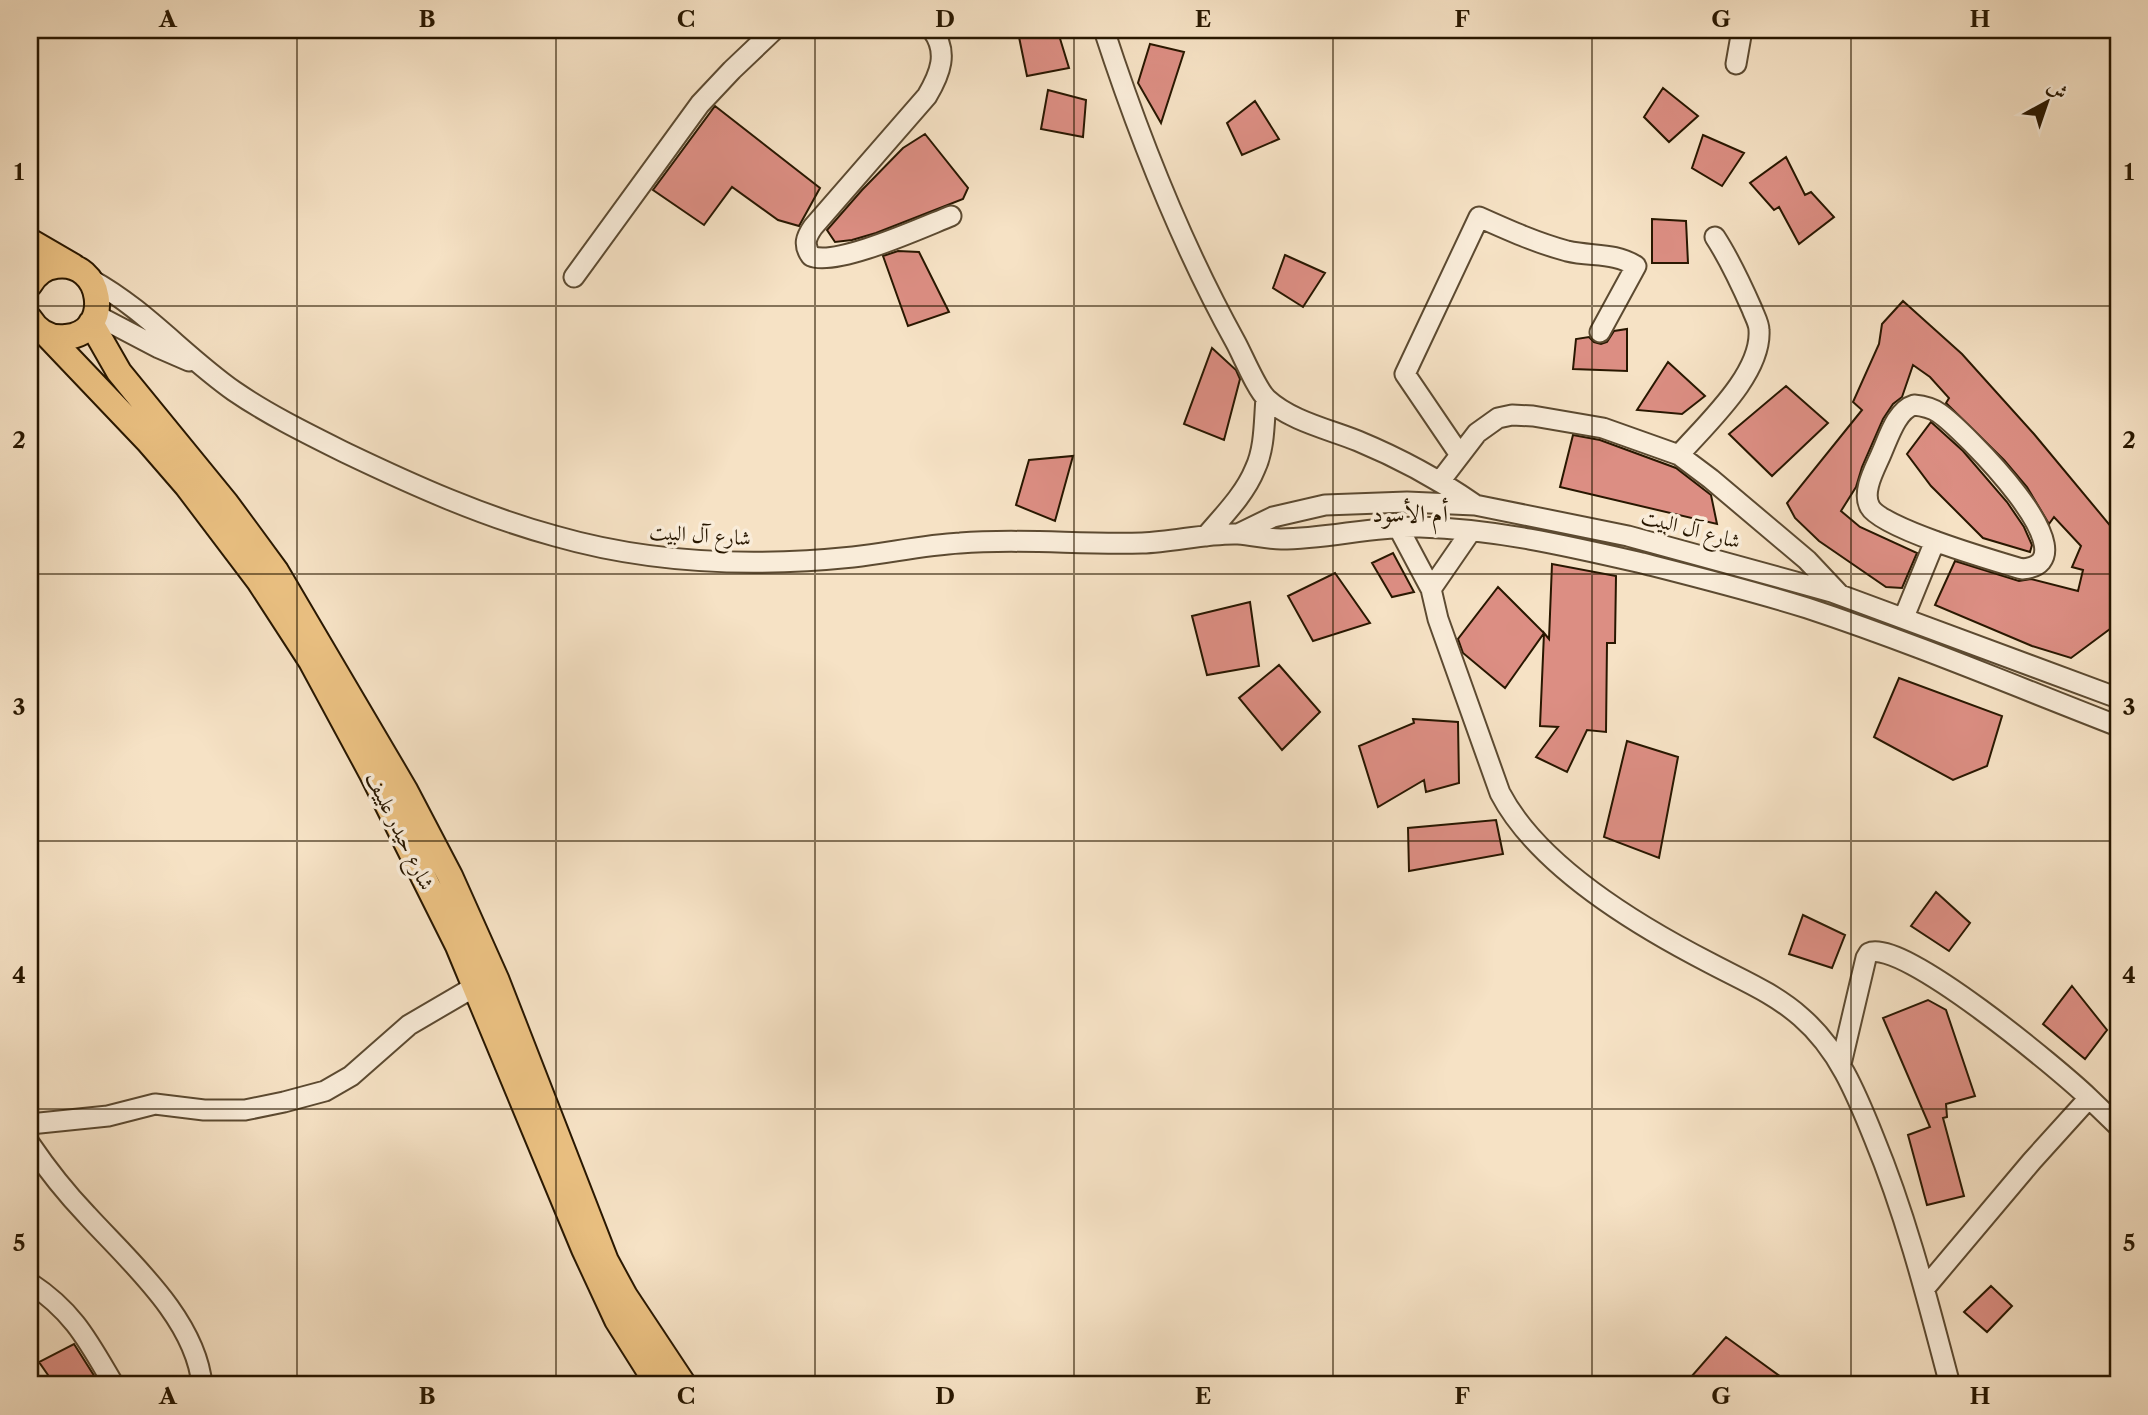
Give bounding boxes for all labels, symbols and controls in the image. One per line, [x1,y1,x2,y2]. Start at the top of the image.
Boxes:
text: A [158,5,178,33]
text: B [418,5,436,33]
text: C [677,5,695,33]
text: D [935,5,955,33]
text: E [1195,5,1211,33]
text: F [1454,5,1470,33]
text: G [1711,5,1731,33]
text: H [1970,5,1991,33]
north arrow [2011,66,2082,136]
text: ش [2043,74,2072,104]
text: 1 [14,158,25,186]
text: 1 [2124,158,2135,186]
text: 2 [12,426,26,454]
text: 2 [2122,426,2136,454]
district label: أم الأسود [1372,497,1448,535]
street label: شارع آل البيت [1637,503,1744,560]
street label: شارع آل البيت [648,518,752,557]
text: 3 [13,693,26,721]
text: 3 [2123,693,2136,721]
street label: شارع حيدر علييف [356,768,440,897]
text: 4 [12,961,26,989]
text: 4 [2122,961,2136,989]
text: 5 [13,1229,25,1257]
text: 5 [2123,1229,2135,1257]
text: A [158,1382,178,1410]
text: B [418,1382,436,1410]
text: C [677,1382,695,1410]
text: D [935,1382,955,1410]
text: E [1195,1382,1211,1410]
text: F [1454,1382,1470,1410]
text: G [1711,1382,1731,1410]
text: H [1970,1382,1991,1410]

